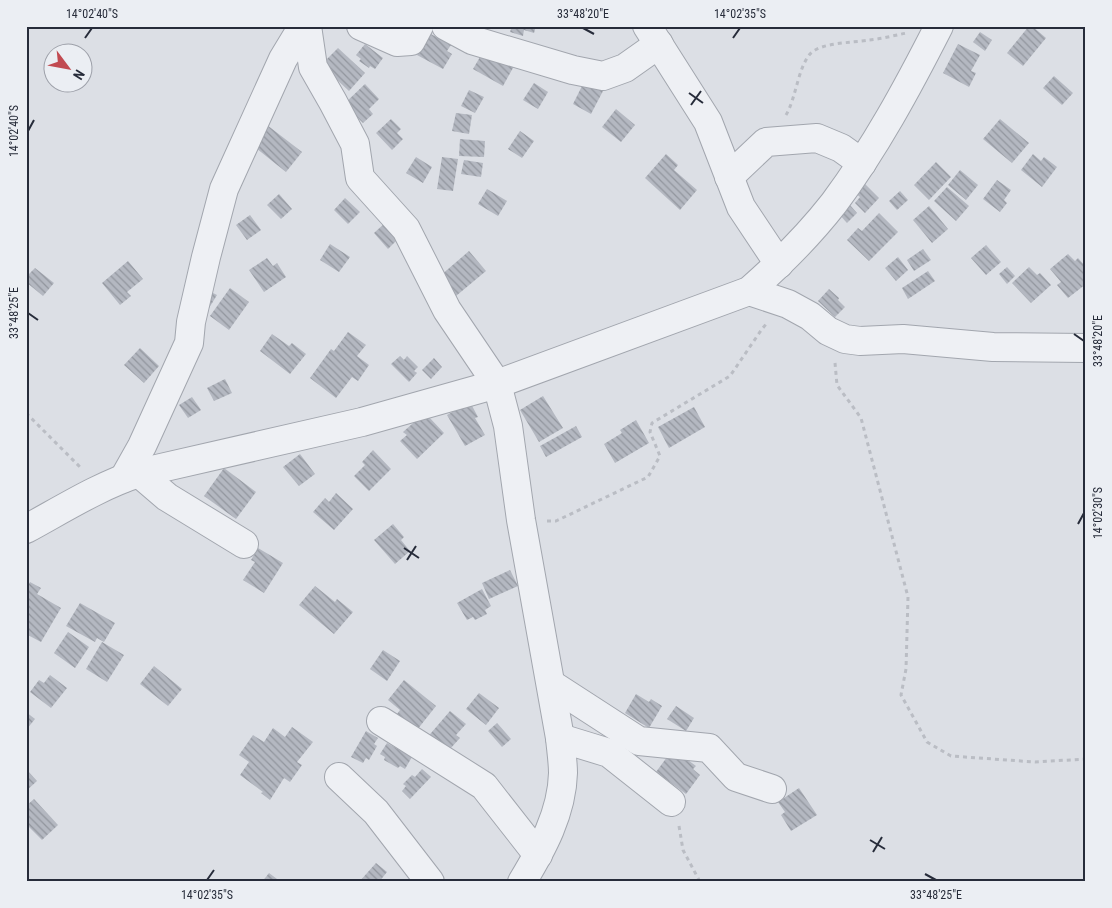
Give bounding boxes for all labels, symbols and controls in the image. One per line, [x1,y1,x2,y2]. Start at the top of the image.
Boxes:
text: 14°02'40"S [66,7,118,21]
text: 33°48'20"E [557,7,609,21]
text: 14°02'35"S [714,7,766,21]
north arrow [42,42,92,92]
text: N [70,67,88,83]
text: 14°02'40"S [7,105,21,157]
text: 33°48'25"E [7,287,21,339]
text: 33°48'20"E [1091,315,1105,367]
text: 14°02'30"S [1091,487,1105,539]
text: 14°02'35"S [181,888,233,902]
text: 33°48'25"E [910,888,962,902]

